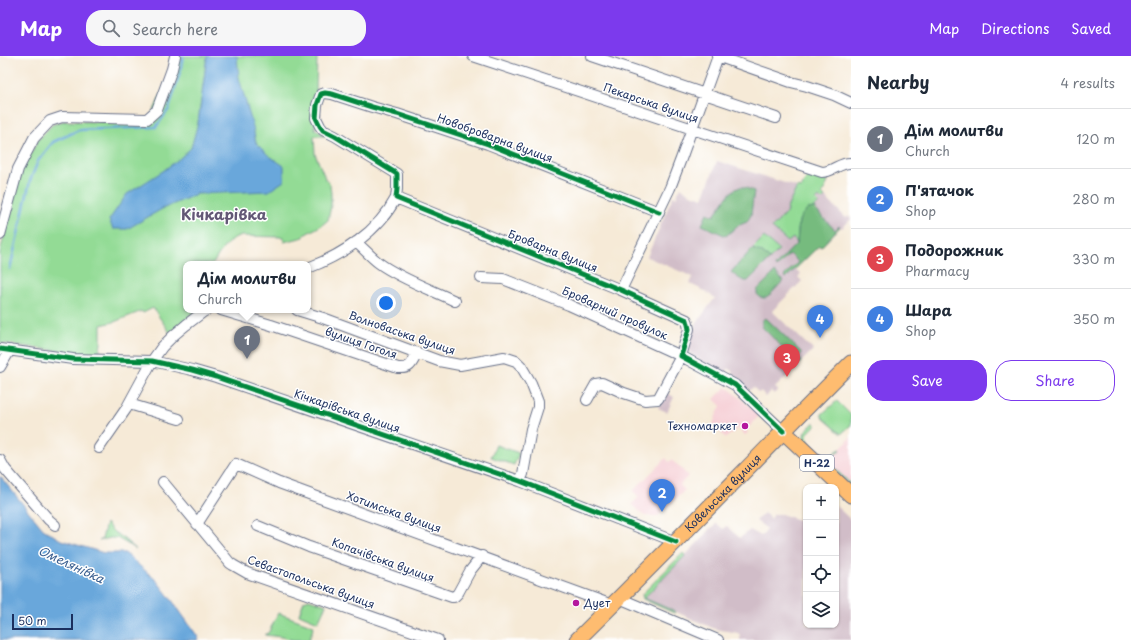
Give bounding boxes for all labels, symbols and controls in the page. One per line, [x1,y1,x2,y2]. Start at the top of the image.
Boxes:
search box [86,10,366,46]
text: Map [20,14,62,42]
icon: search [100,17,122,39]
text: Search here [132,17,218,40]
text: Map [929,18,959,39]
text: Directions [981,18,1049,39]
text: Saved [1071,18,1111,39]
text: Nearby [867,69,929,95]
text: 4 results [1061,73,1115,92]
street label: Пекарська вулиця [601,78,701,127]
street label: Новоброварна вулиця [435,109,555,166]
text: Дім молитви [905,118,1004,141]
text: 1 [877,129,883,148]
text: 120 m [1076,129,1115,148]
text: Church [905,141,950,160]
text: П'ятачок [905,178,974,201]
text: 2 [875,189,885,208]
text: 280 m [1073,189,1115,208]
text: Shop [905,201,936,220]
district label: Кічкарівка [181,202,267,225]
street label: Броварна вулиця [506,225,601,276]
text: Подорожник [905,238,1003,261]
text: 3 [876,249,884,268]
text: 330 m [1072,249,1115,268]
popup [183,261,311,313]
text: Pharmacy [905,261,970,280]
text: Дім молитви [198,266,296,289]
street label: Броварний провулок [560,282,671,344]
text: Church [198,289,242,308]
your location [376,293,396,313]
text: Шара [905,298,952,321]
pin: 4 [807,305,833,338]
street label: Волноваська вулиця [347,306,458,359]
text: 4 [876,309,884,328]
text: 350 m [1073,309,1115,328]
text: Shop [905,321,936,340]
street label: вулиця Гоголя [323,322,400,363]
pin: 1 [234,326,260,359]
pin: 3 [774,344,800,377]
button: Save [867,360,987,401]
button: Share [995,360,1115,401]
street label: Кічкарівська вулиця [292,384,403,437]
place label: Техномаркет [667,417,738,434]
marker: Техномаркет [740,421,750,431]
street label: Ковельська вулиця [680,450,765,536]
road number: Н-22 [800,455,834,471]
pin: 2 [649,479,675,512]
map controls [803,484,839,628]
button: + [803,484,839,520]
street label: Хотимська вулиця [345,487,444,536]
button: − [803,520,839,556]
street label: Копачівська вулиця [330,533,437,586]
water label: Омелянівка [36,541,108,587]
street label: Севастопольська вулиця [245,551,377,613]
button: locate [803,556,839,592]
button: layers [803,592,839,628]
place label: Дует [583,594,611,611]
marker: Дует [571,598,581,608]
scale bar [12,612,73,631]
text: 50 m [18,612,47,629]

